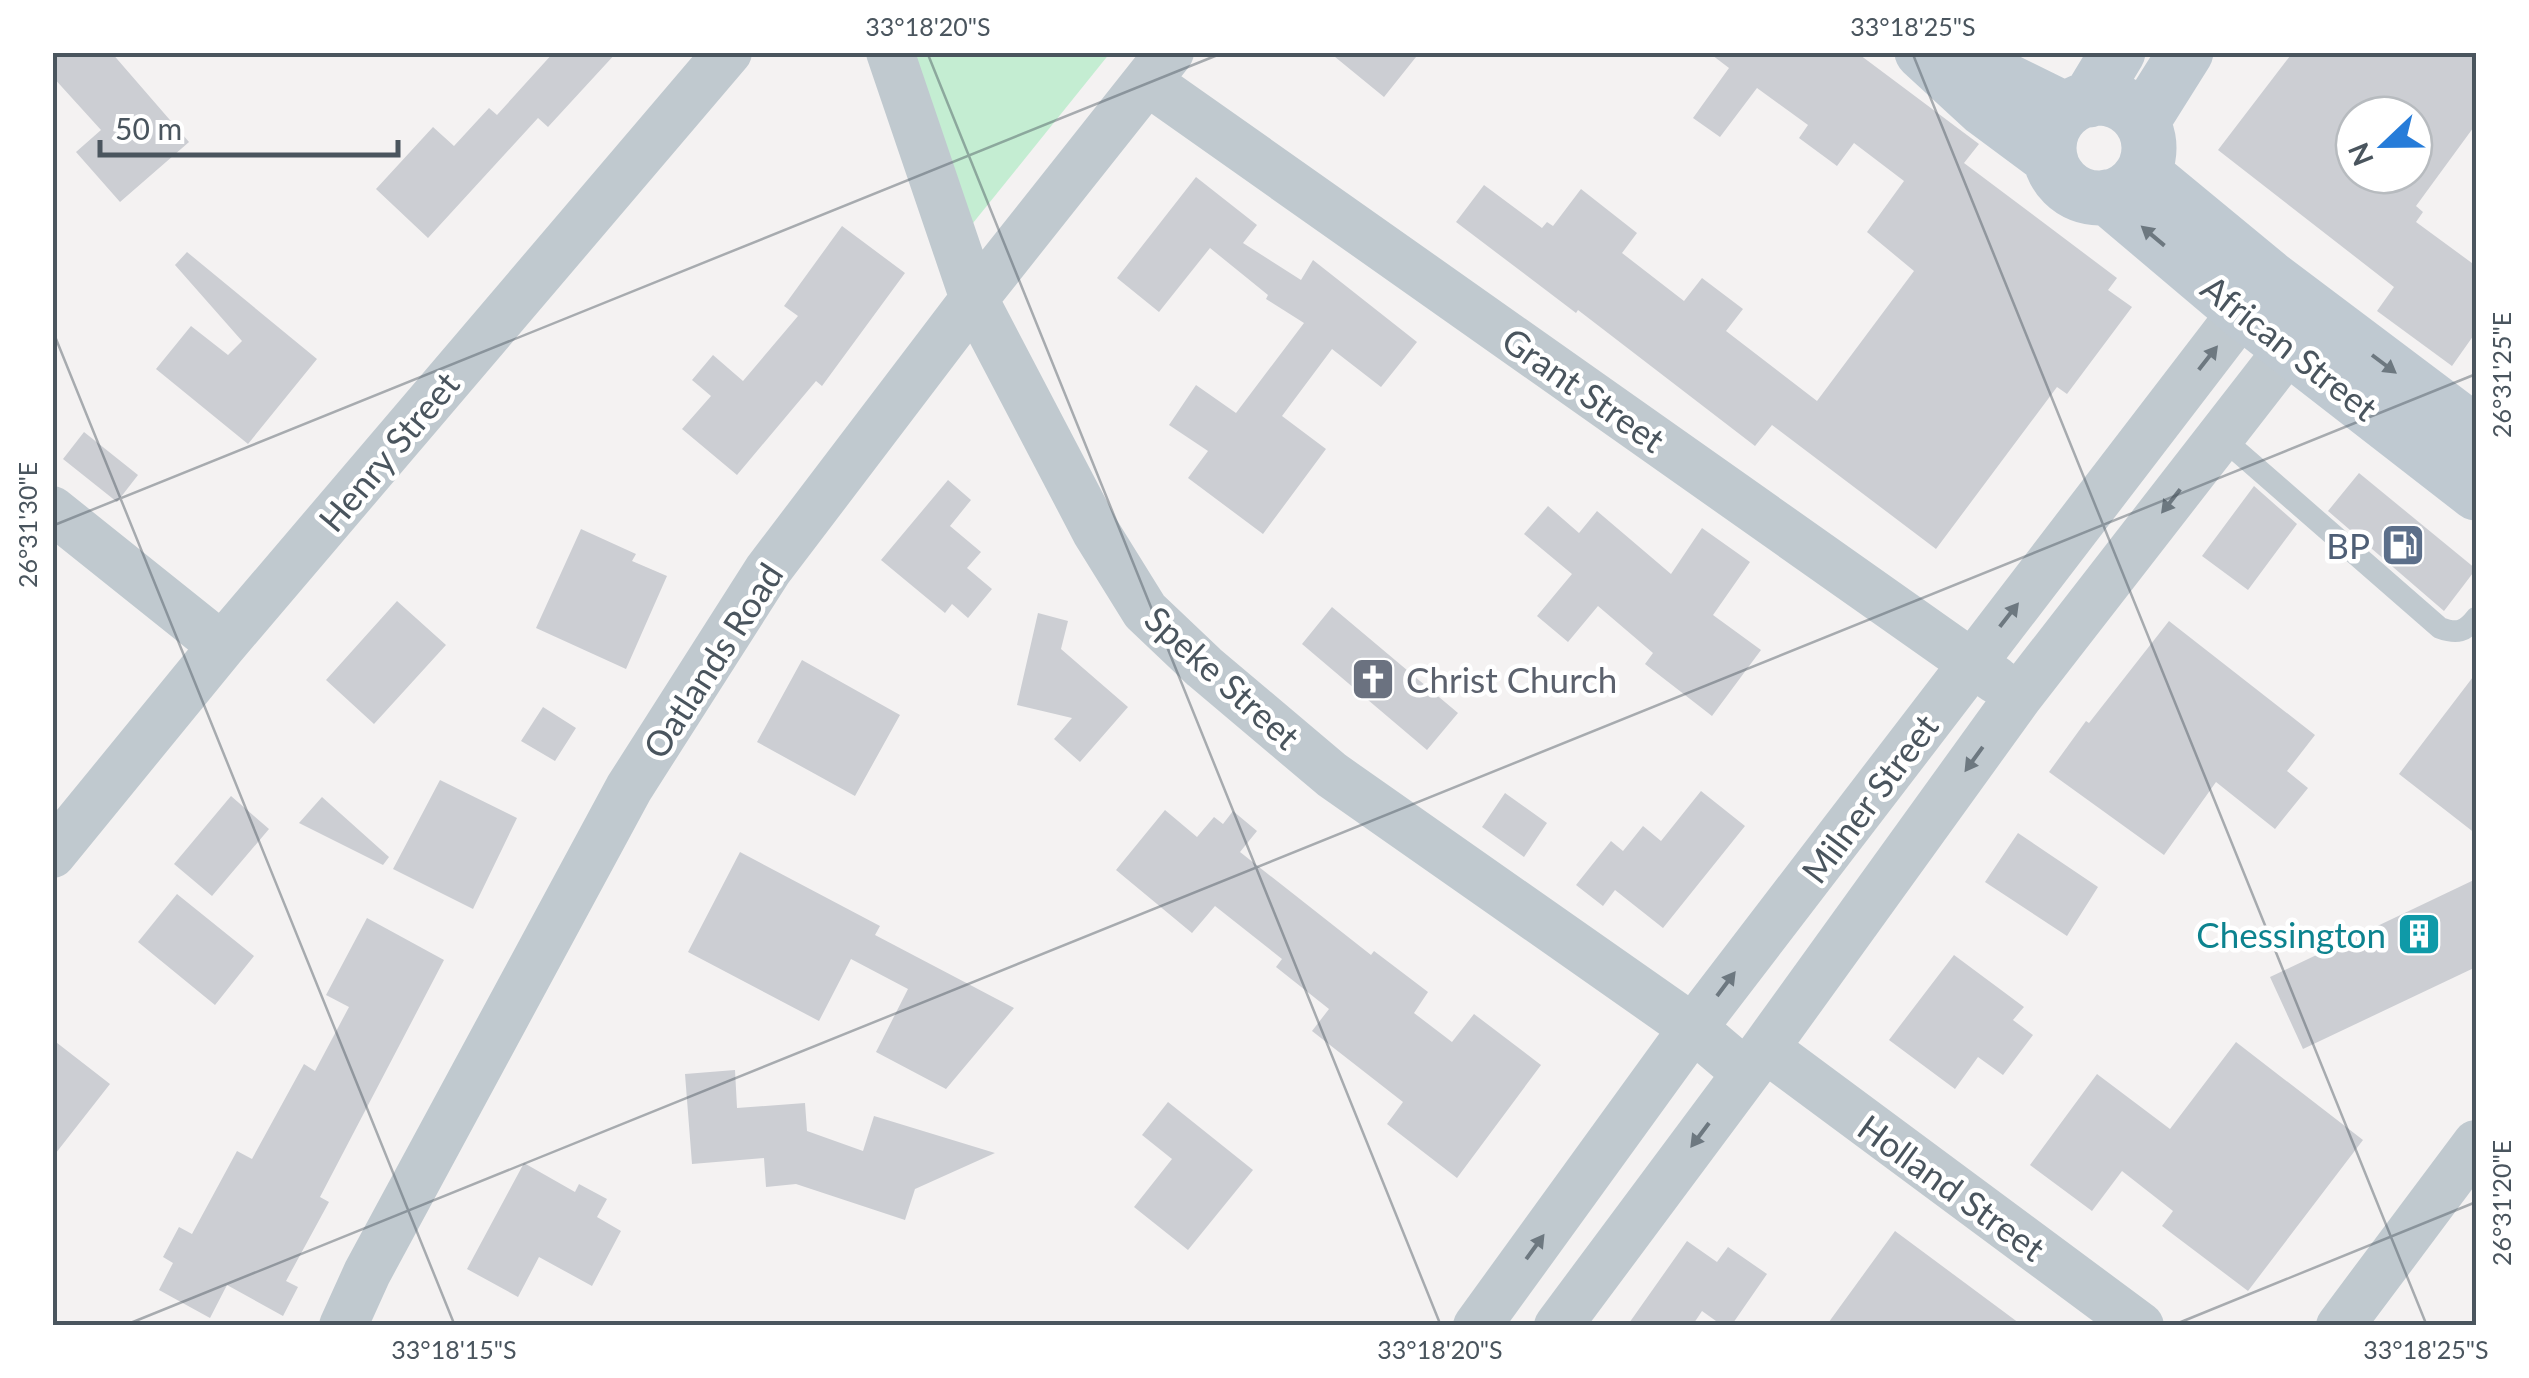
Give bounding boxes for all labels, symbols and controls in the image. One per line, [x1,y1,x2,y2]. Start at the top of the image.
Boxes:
text: 33°18'20"S [865,11,991,41]
text: 33°18'25"S [1850,11,1976,41]
scale bar [100,95,398,157]
north arrow [2334,95,2434,195]
text: 50 m [115,110,182,146]
text: N [2340,138,2380,171]
one-way arrow [2141,226,2166,248]
street label: African Street [2194,265,2386,429]
text: 26°31'25"E [2486,312,2516,438]
street label: Grant Street [1495,318,1673,460]
one-way arrow [2197,345,2217,371]
one-way arrow [2371,353,2397,373]
street label: Henry Street [309,362,467,539]
text: 26°31'30"E [12,462,42,588]
one-way arrow [2161,488,2182,514]
fuel station icon: BP [2380,522,2426,568]
place label: BP [2326,524,2370,566]
street label: Oatlands Road [633,555,791,765]
street label: Speke Street [1137,597,1309,758]
one-way arrow [1999,602,2019,628]
church icon: Christ Church [1350,656,1396,702]
place label: Christ Church [1406,658,1617,700]
street label: Milner Street [1792,705,1946,891]
one-way arrow [1965,746,1984,773]
building icon: Chessington [2396,911,2442,957]
place label: Chessington [2196,913,2386,955]
one-way arrow [1716,971,1736,997]
street label: Holland Street [1851,1105,2054,1269]
one-way arrow [1690,1122,1710,1148]
text: 26°31'20"E [2486,1140,2516,1266]
one-way arrow [1524,1233,1544,1260]
text: 33°18'15"S [391,1334,517,1364]
text: 33°18'20"S [1377,1334,1503,1364]
text: 33°18'25"S [2363,1334,2489,1364]

